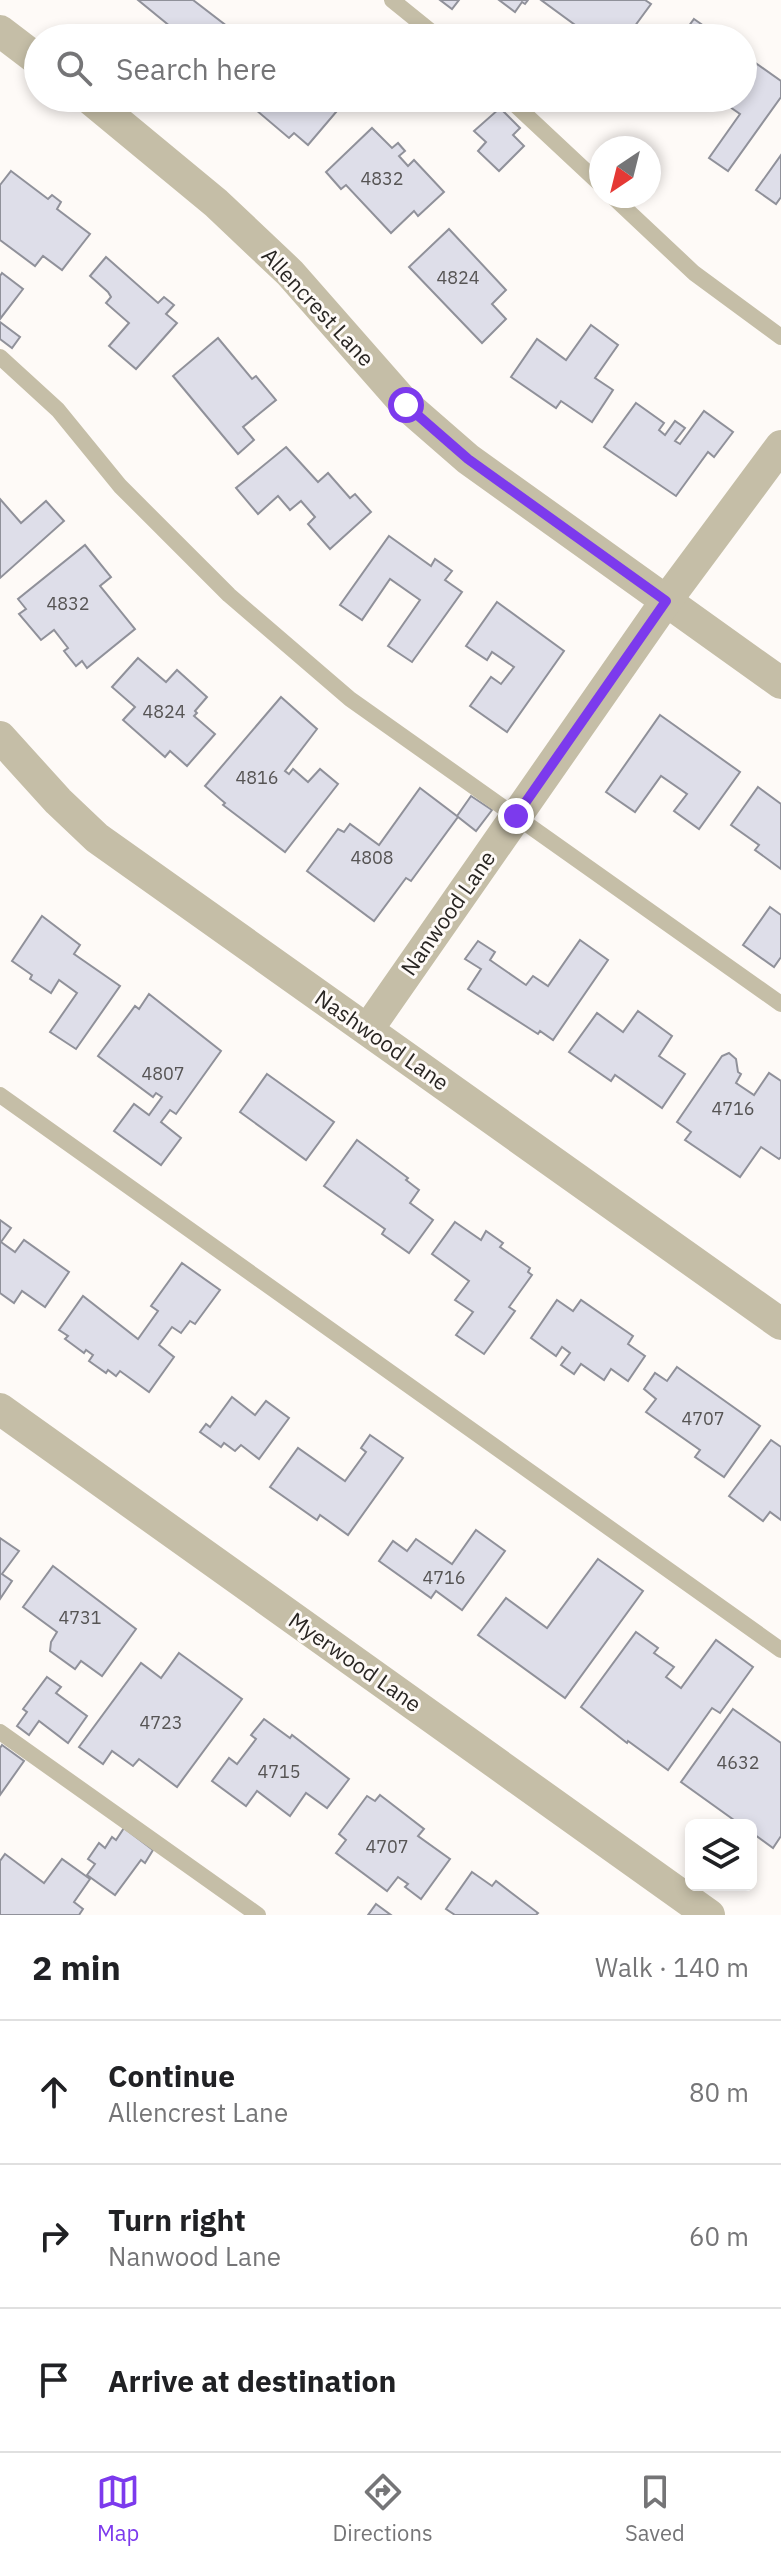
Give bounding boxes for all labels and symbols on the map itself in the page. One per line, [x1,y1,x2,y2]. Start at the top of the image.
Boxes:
north arrow [589,136,661,208]
house number: 4832 [360,167,404,190]
street label: Allencrest Lane [256,241,381,372]
house number: 4824 [436,266,480,289]
route start [388,387,424,423]
house number: 4832 [46,592,90,615]
house number: 4824 [142,700,186,723]
house number: 4816 [235,766,279,789]
route end [498,798,534,834]
street label: Nanwood Lane [394,844,501,981]
house number: 4808 [350,846,394,869]
street label: Nashwood Lane [310,983,455,1097]
house number: 4807 [141,1062,185,1085]
house number: 4716 [711,1097,755,1120]
house number: 4707 [681,1407,725,1430]
house number: 4716 [422,1566,466,1589]
street label: Myerwood Lane [283,1605,427,1718]
house number: 4731 [58,1606,102,1629]
house number: 4723 [139,1711,183,1734]
house number: 4632 [716,1751,760,1774]
house number: 4715 [257,1760,301,1783]
house number: 4707 [365,1835,409,1858]

